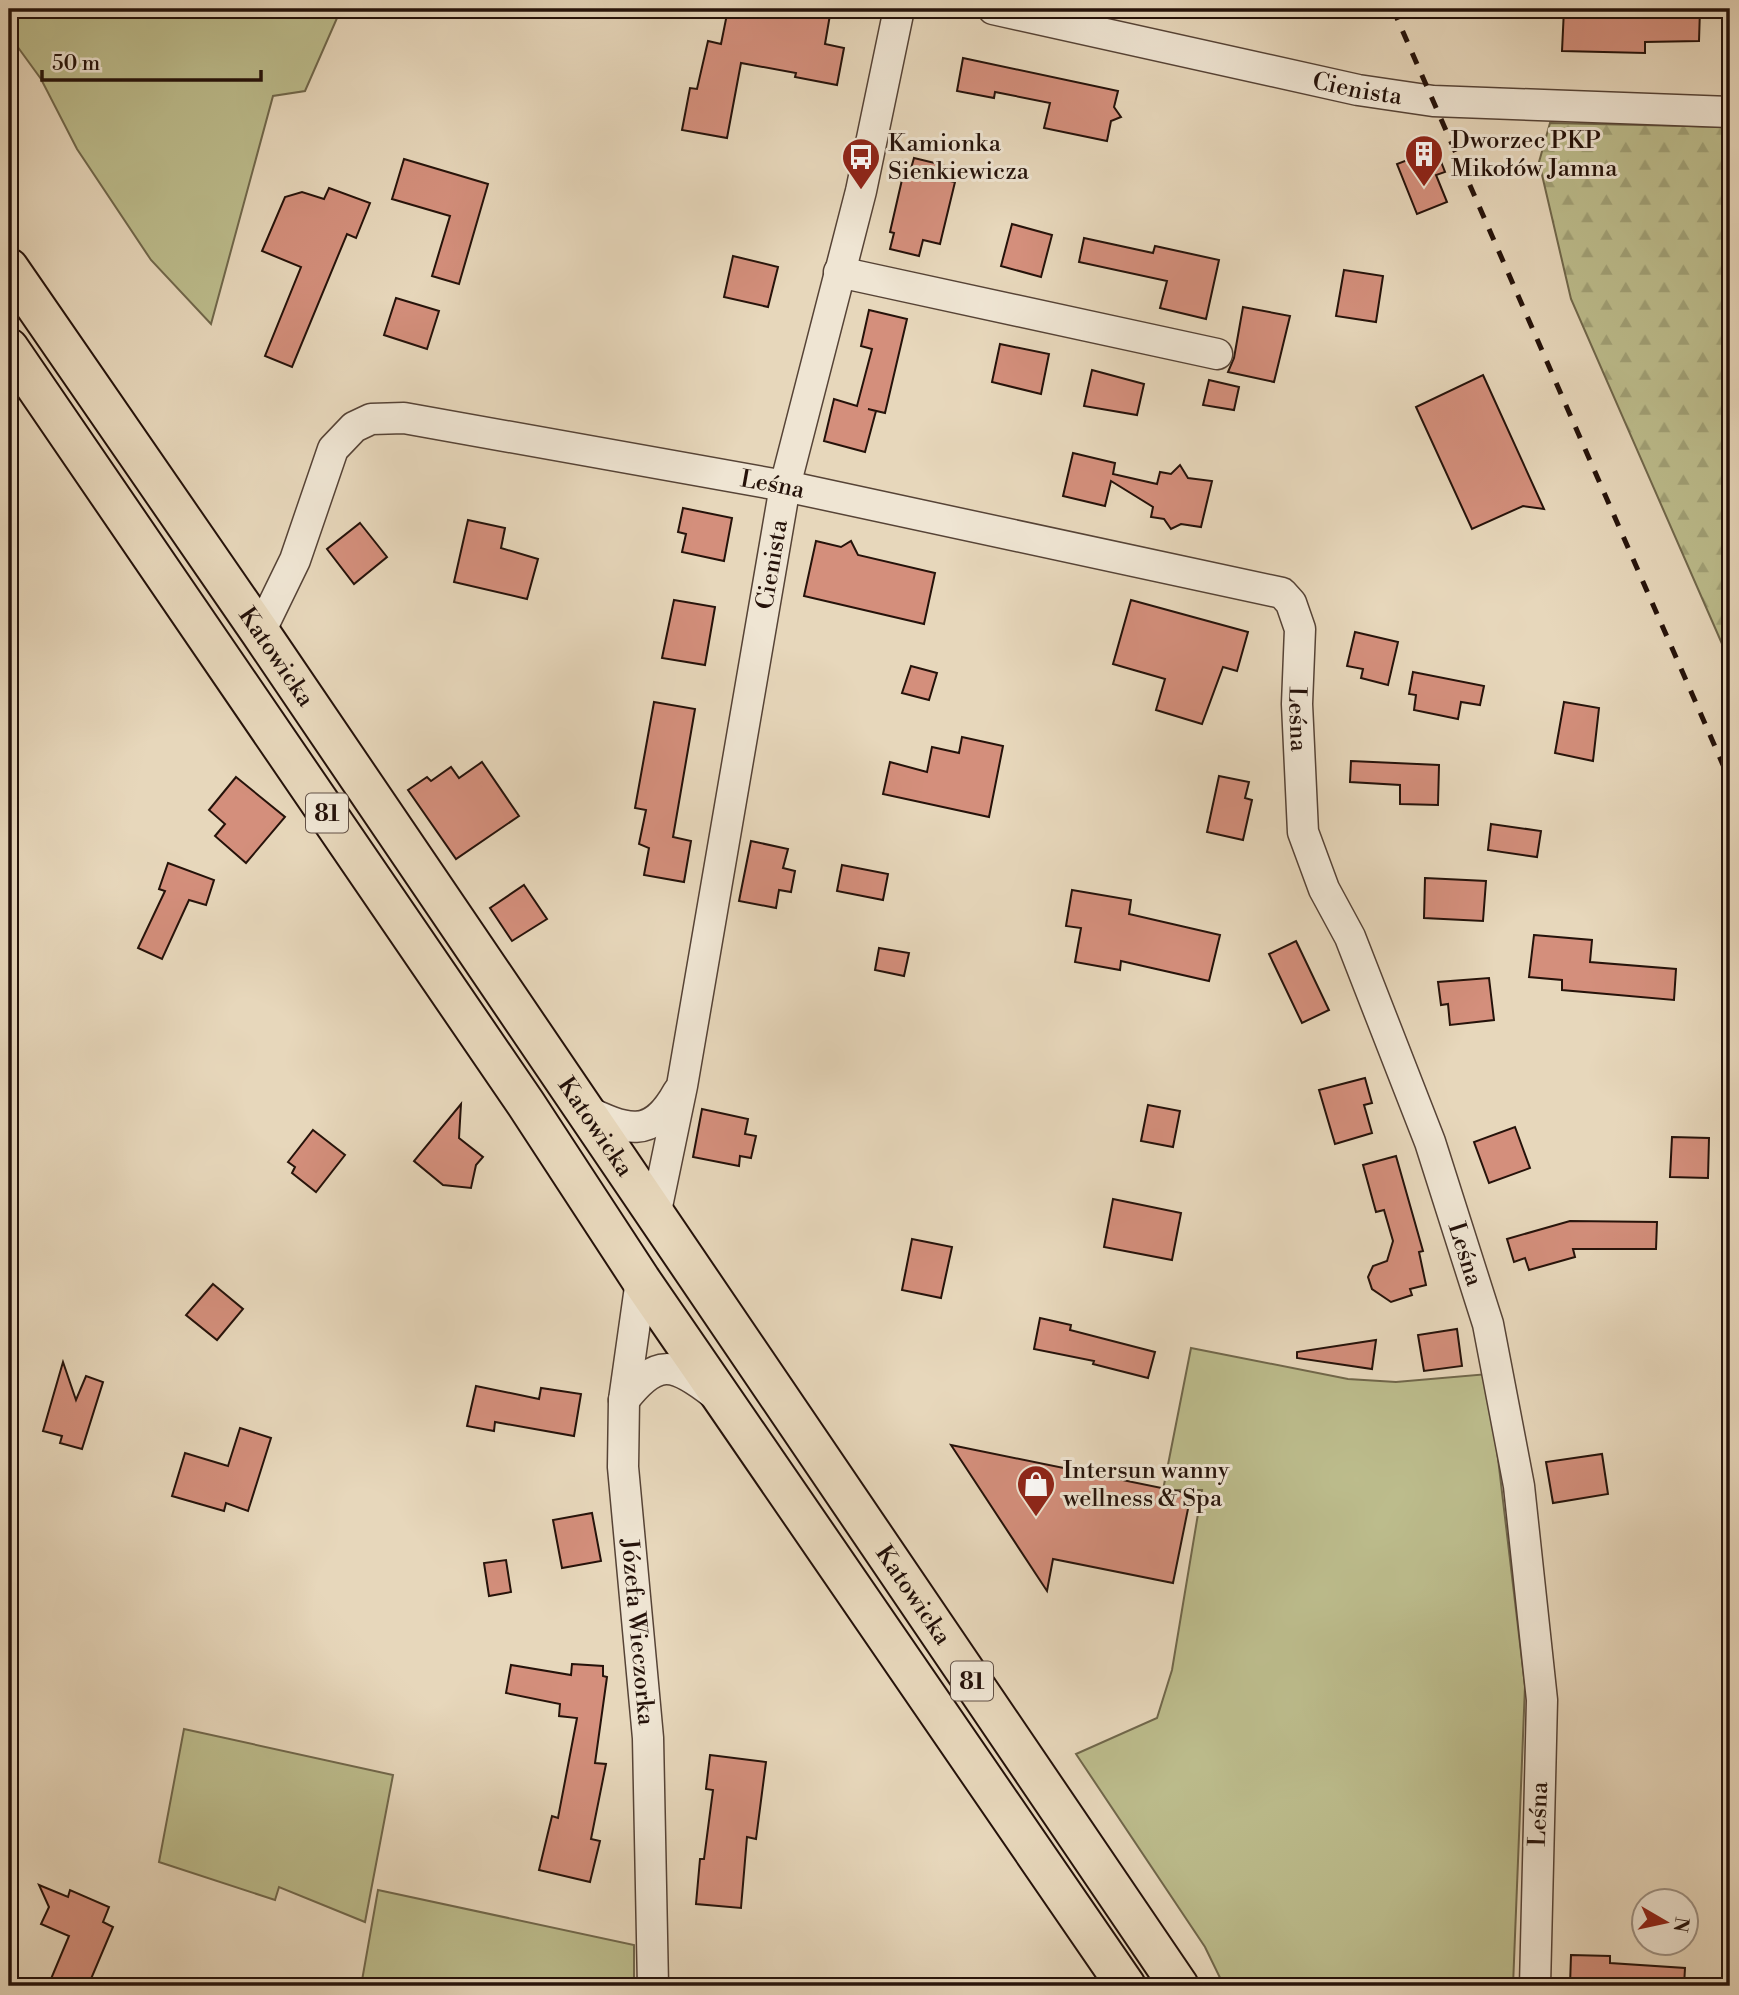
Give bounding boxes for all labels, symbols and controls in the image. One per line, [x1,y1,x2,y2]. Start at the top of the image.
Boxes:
scale bar [42,38,261,82]
text: 50 m [52,51,100,77]
street label: Cienista [1309,66,1405,112]
place label: Dworzec PKP Mikołów Jamna [1451,126,1618,184]
place label: Kamionka Sienkiewicza [888,129,1030,187]
building icon: Dworzec PKP Mikołów Jamna [1403,133,1445,188]
bus stop icon: Kamionka Sienkiewicza [840,136,882,191]
street label: Leśna [738,464,808,506]
street label: Cienista [750,517,795,612]
street label: Katowicka [231,602,321,714]
street label: Leśna [1281,686,1313,753]
road number: 81 [306,793,348,832]
street label: Katowicka [551,1072,640,1183]
street label: Leśna [1441,1219,1489,1291]
place label: Intersun wanny wellness & Spa [1062,1456,1230,1514]
shop icon: Intersun wanny wellness & Spa [1015,1463,1057,1518]
street label: Józefa Wieczorka [614,1537,661,1727]
street label: Katowicka [868,1540,958,1652]
road number: 81 [951,1662,993,1700]
street label: Leśna [1523,1780,1555,1847]
north arrow [1630,1886,1700,1956]
text: N [1668,1915,1694,1934]

